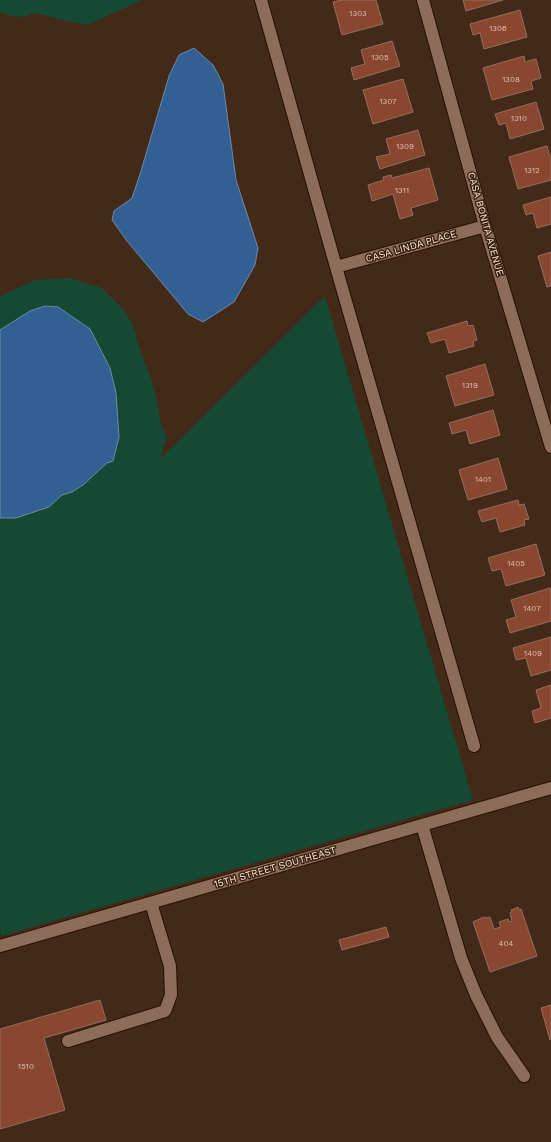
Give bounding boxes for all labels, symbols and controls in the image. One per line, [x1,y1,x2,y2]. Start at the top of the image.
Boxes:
house number: 1303 [349,9,367,18]
house number: 1306 [489,24,507,33]
house number: 1305 [371,53,389,62]
house number: 1308 [502,75,520,84]
house number: 1307 [379,97,397,106]
house number: 1310 [511,114,527,123]
house number: 1309 [396,142,414,151]
house number: 1312 [524,166,540,175]
street label: CASA BONITA AVENUE [466,171,506,277]
house number: 1311 [395,186,409,195]
street label: CASA LINDA PLACE [364,228,458,264]
house number: 1319 [462,381,478,390]
house number: 1401 [475,475,491,484]
house number: 1405 [507,559,525,568]
house number: 1407 [523,604,541,613]
house number: 1409 [524,649,542,658]
street label: 15TH STREET SOUTHEAST [213,844,337,890]
house number: 404 [499,939,513,948]
house number: 1510 [18,1062,34,1071]

